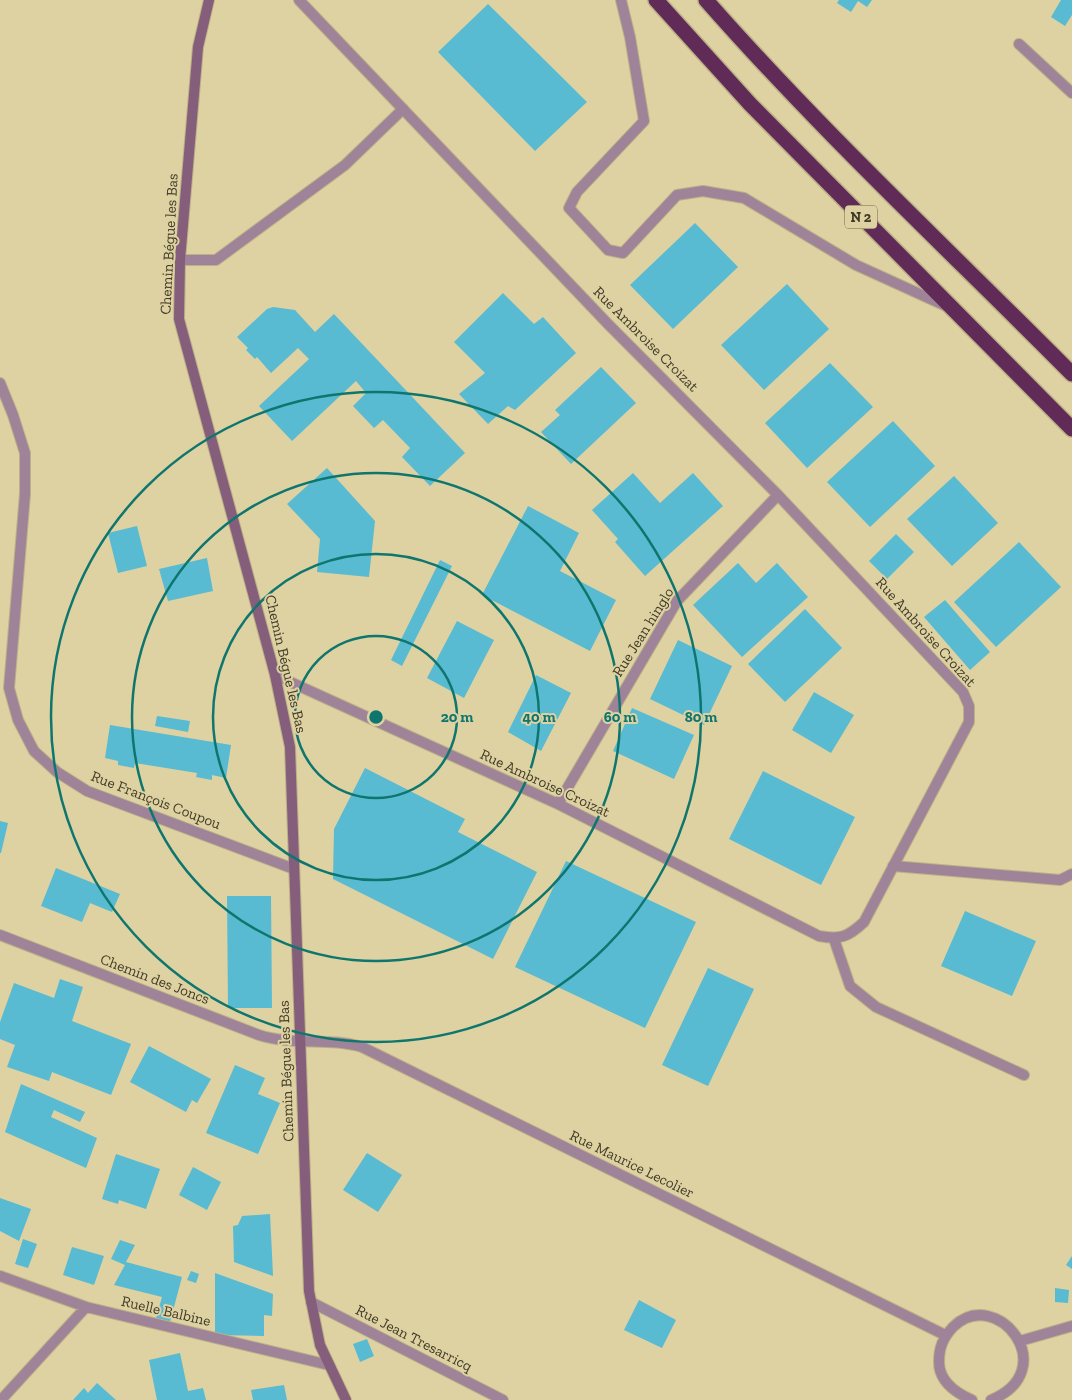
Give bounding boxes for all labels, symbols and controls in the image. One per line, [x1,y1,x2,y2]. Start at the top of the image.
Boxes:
street label: Chemin Bégue les Bas [156,173,182,315]
road number: N 2 [845,206,877,228]
street label: Rue Ambroise Croizat [590,283,703,396]
street label: Rue Ambroise Croizat [872,573,980,691]
street label: Rue Jean hinglo [608,584,678,680]
street label: Chemin Bégue les Bas [261,593,311,735]
centre of rings [367,708,385,726]
text: 20 m [441,708,473,726]
text: 40 m [522,708,556,726]
text: 60 m [604,708,636,726]
text: 80 m [685,708,717,726]
street label: Rue Ambroise Croizat [477,745,613,821]
street label: Rue François Coupou [89,767,224,833]
street label: Chemin des Joncs [98,950,212,1008]
street label: Chemin Bégue les Bas [275,1000,297,1142]
street label: Rue Maurice Lecolier [567,1126,697,1202]
street label: Ruelle Balbine [119,1292,213,1330]
street label: Rue Jean Tresarricq [353,1301,475,1375]

